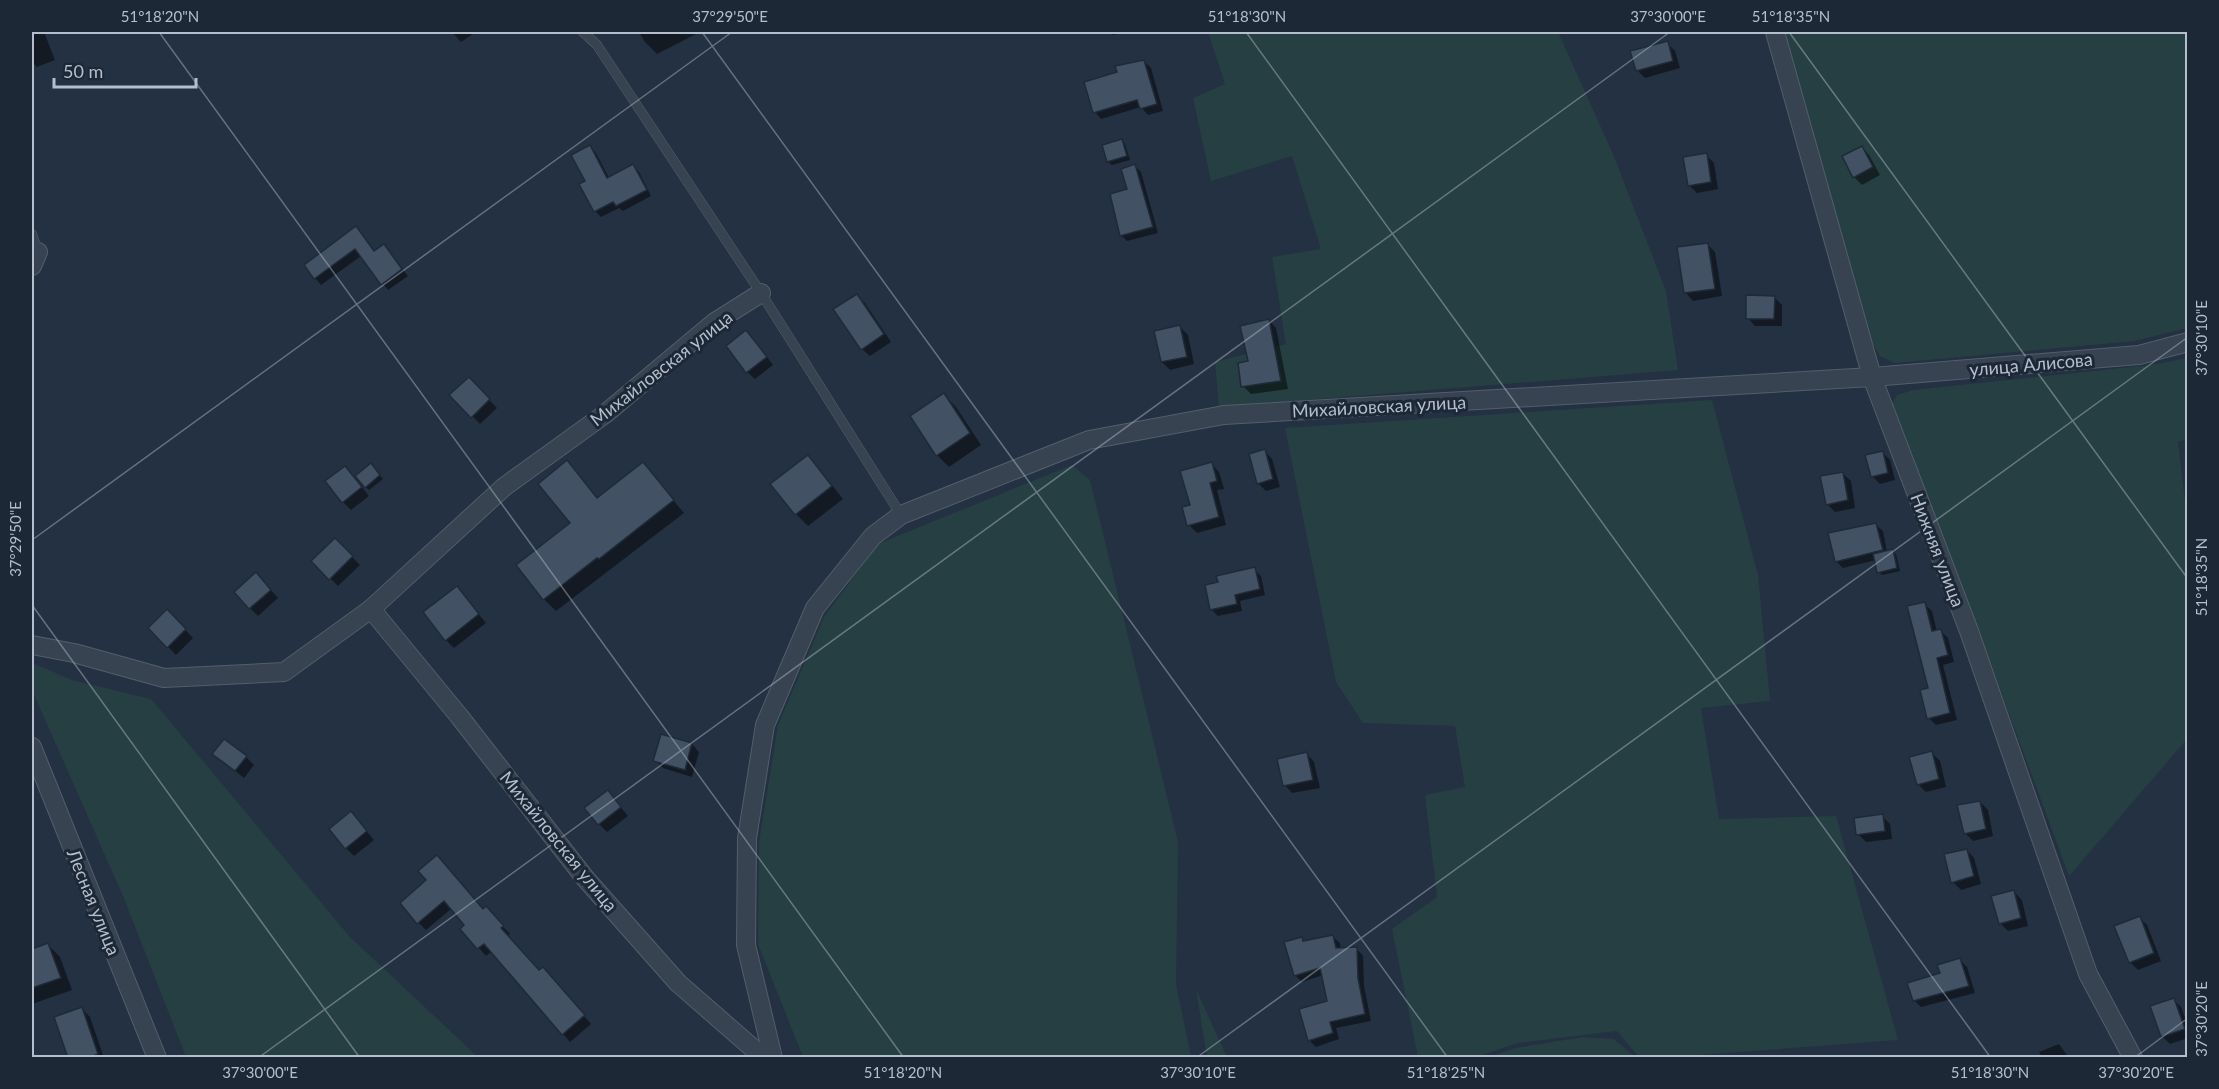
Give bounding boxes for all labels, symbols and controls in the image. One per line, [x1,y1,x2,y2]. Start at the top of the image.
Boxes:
text: 51°18'20"N [121,7,199,25]
text: 37°29'50"E [692,7,768,25]
text: 51°18'30"N [1208,7,1286,25]
text: 37°30'00"E [1630,7,1706,25]
text: 51°18'35"N [1752,7,1830,25]
scale bar [54,51,196,89]
text: 50 m [63,60,103,82]
text: 37°30'10"E [2192,300,2210,376]
street label: Михайловская улица [586,306,736,430]
street label: улица Алисова [1969,348,2093,380]
street label: Михайловская улица [1291,390,1467,422]
street label: Нижняя улица [1906,490,1970,610]
text: 37°29'50"E [6,501,24,577]
text: 51°18'35"N [2192,538,2210,616]
street label: Михайловская улица [496,766,622,916]
street label: Лесная улица [62,845,125,958]
text: 37°30'20"E [2192,981,2210,1057]
text: 37°30'00"E [222,1063,298,1081]
text: 51°18'20"N [864,1063,942,1081]
text: 37°30'10"E [1160,1063,1236,1081]
text: 51°18'25"N [1407,1063,1485,1081]
text: 51°18'30"N [1951,1063,2029,1081]
text: 37°30'20"E [2098,1063,2174,1081]

